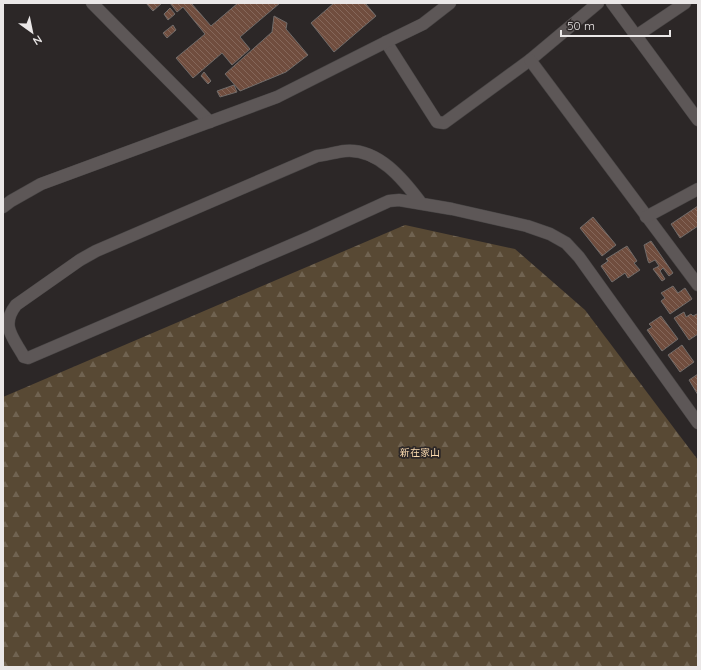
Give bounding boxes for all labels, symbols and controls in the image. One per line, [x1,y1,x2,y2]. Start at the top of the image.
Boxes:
north arrow [12,12,52,52]
scale bar [561,12,670,38]
text: 50 m [567,18,595,33]
text: N [30,32,45,48]
park label: 新在家山 [400,446,440,459]

